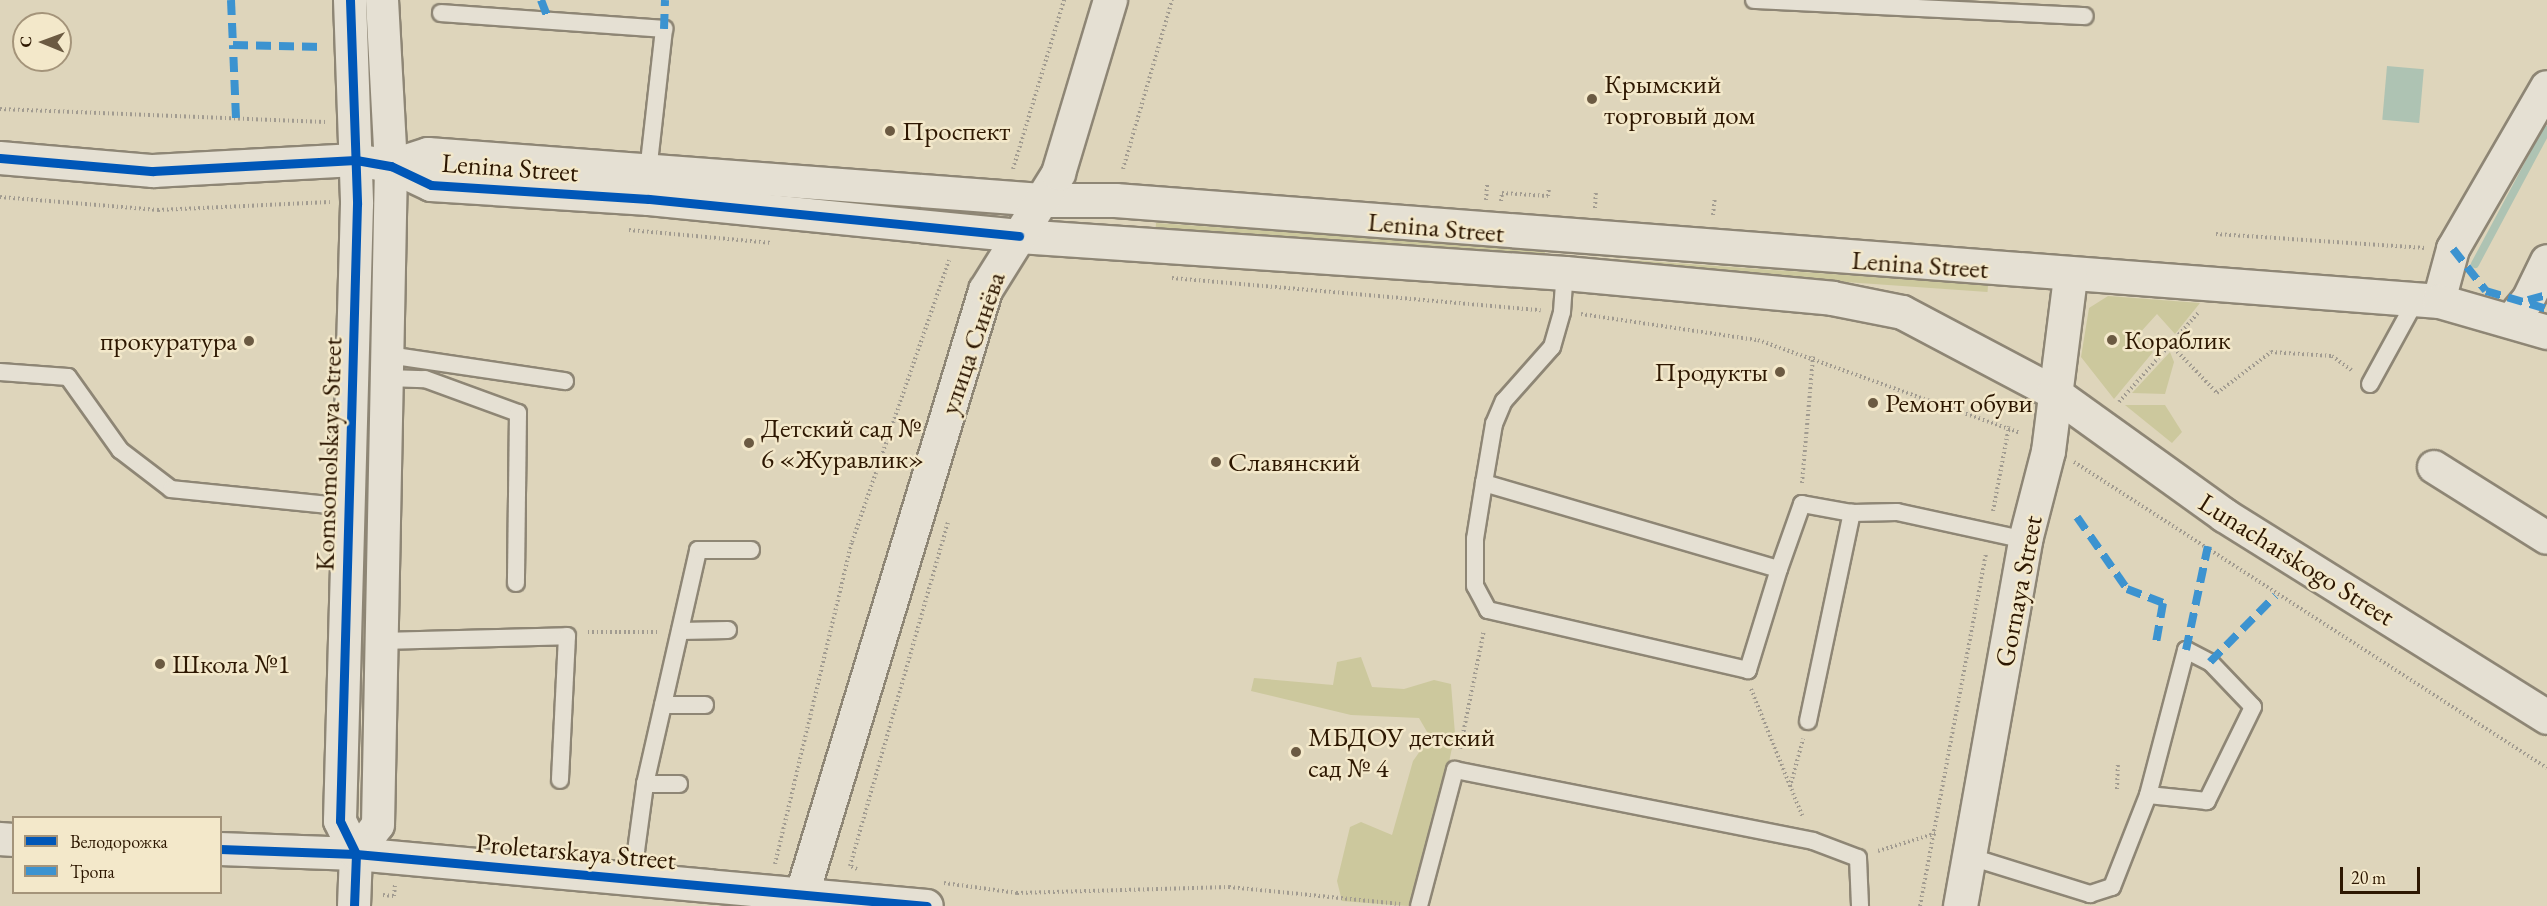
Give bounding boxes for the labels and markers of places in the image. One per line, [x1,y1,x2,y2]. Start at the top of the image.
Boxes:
place label: Крымский торговый дом [1604,67,1755,130]
marker: Крымский торговый дом [1585,92,1599,106]
place label: Проспект [902,115,1010,147]
marker: Проспект [883,124,897,138]
place label: Кораблик [2124,324,2231,356]
place label: прокуратура [100,325,237,357]
marker: Кораблик [2105,333,2119,347]
marker: прокуратура [242,334,256,348]
place label: Продукты [1654,356,1768,388]
marker: Продукты [1773,365,1787,379]
place label: Ремонт обуви [1885,387,2033,419]
marker: Ремонт обуви [1866,396,1880,410]
place label: Детский сад № 6 «Журавлик» [761,411,924,474]
marker: Детский сад № 6 «Журавлик» [742,436,756,450]
place label: Славянский [1228,446,1360,478]
marker: Славянский [1209,455,1223,469]
place label: Школа №1 [172,648,291,680]
marker: Школа №1 [153,657,167,671]
place label: МБДОУ детский сад № 4 [1308,720,1495,783]
marker: МБДОУ детский сад № 4 [1289,745,1303,759]

